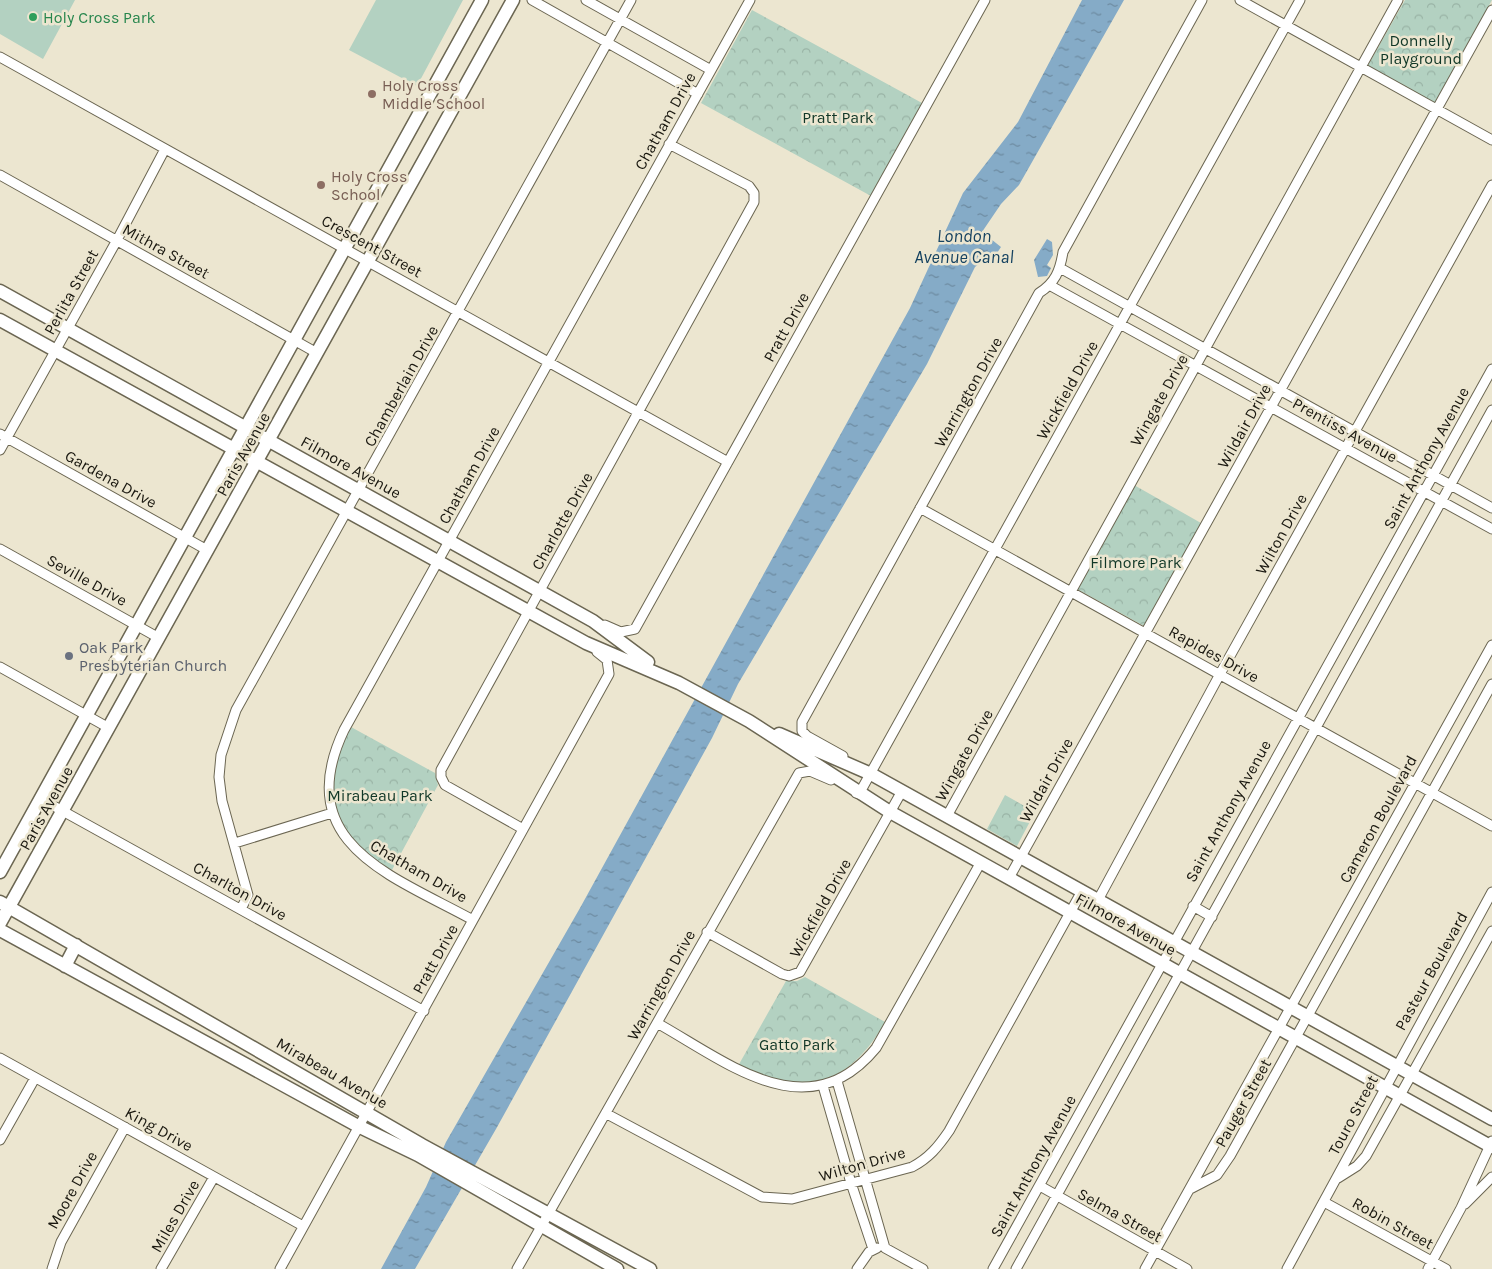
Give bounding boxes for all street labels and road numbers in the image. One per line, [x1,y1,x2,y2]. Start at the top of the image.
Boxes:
street label: Chatham Drive [630,69,700,173]
street label: Crescent Street [318,211,426,281]
street label: Mithra Street [119,219,213,283]
street label: Perlita Street [40,246,102,338]
street label: Pratt Drive [759,289,813,365]
street label: Chamberlain Drive [360,322,442,450]
street label: Warrington Drive [930,334,1006,450]
street label: Wickfield Drive [1032,337,1102,443]
street label: Wingate Drive [1126,351,1192,449]
street label: Wildair Drive [1213,380,1275,472]
street label: Saint Anthony Avenue [1379,384,1473,532]
street label: Prentiss Avenue [1289,393,1401,467]
street label: Paris Avenue [212,409,274,499]
street label: Chatham Drive [434,423,504,527]
street label: Filmore Avenue [297,432,405,502]
street label: Gardena Drive [62,446,160,512]
street label: Charlotte Drive [527,469,597,573]
street label: Wilton Drive [1251,490,1311,578]
street label: Seville Drive [43,550,131,610]
street label: Rapides Drive [1166,621,1262,687]
street label: Wingate Drive [931,706,997,804]
street label: Wildair Drive [1015,734,1077,826]
street label: Saint Anthony Avenue [1181,737,1275,885]
street label: Cameron Boulevard [1335,752,1421,886]
street label: Paris Avenue [15,763,77,853]
street label: Chatham Drive [367,836,471,906]
street label: Wickfield Drive [785,855,855,961]
street label: Charlton Drive [190,857,290,925]
street label: Filmore Avenue [1072,889,1180,959]
street label: Pasteur Boulevard [1391,908,1471,1034]
street label: Pratt Drive [408,921,462,997]
street label: Warrington Drive [623,927,699,1043]
street label: Mirabeau Avenue [273,1033,391,1113]
street label: Pauger Street [1211,1055,1275,1151]
street label: Touro Street [1324,1072,1382,1158]
street label: Saint Anthony Avenue [986,1092,1080,1240]
street label: King Drive [122,1103,196,1155]
street label: Wilton Drive [817,1143,907,1185]
street label: Moore Drive [43,1148,101,1232]
street label: Miles Drive [147,1176,203,1256]
street label: Selma Street [1074,1184,1166,1246]
street label: Robin Street [1349,1193,1437,1253]

